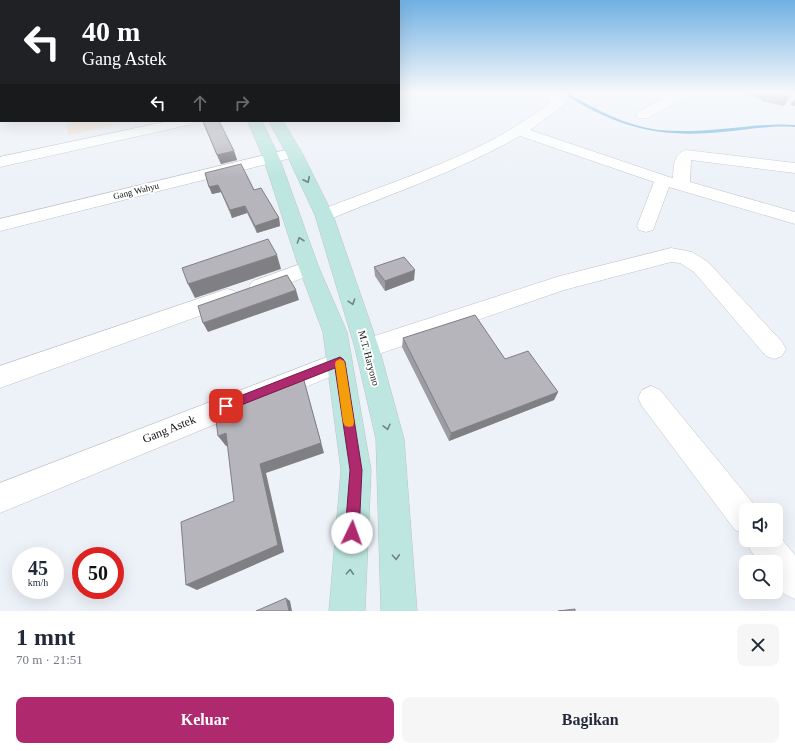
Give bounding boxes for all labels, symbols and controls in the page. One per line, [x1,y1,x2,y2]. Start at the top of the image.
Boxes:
icon: left [16,16,68,68]
text: 40 m [82,16,140,47]
text: Gang Astek [82,49,167,69]
icon: left [147,92,169,114]
icon: ahead [189,92,211,114]
icon: right [231,92,253,114]
one-way arrow [302,176,310,184]
street label: Gang Wahyu [112,180,160,202]
one-way arrow [296,237,304,244]
one-way arrow [347,298,356,305]
street label: M.T. Haryono [356,329,382,387]
pin [209,389,243,423]
icon: arrive [215,395,237,417]
street label: Gang Astek [140,412,198,446]
one-way arrow [382,424,390,431]
map controls [739,503,783,599]
button: sound [739,503,783,547]
position arrow [331,512,373,554]
speed limit sign: 50 [72,547,124,599]
one-way arrow [392,554,401,560]
button: search [739,555,783,599]
text: 45 [28,557,48,579]
one-way arrow [345,569,354,575]
text: km/h [28,577,48,588]
text: 1 mnt [16,624,75,650]
button: close [737,624,779,666]
text: 70 m · 21:51 [16,652,83,667]
button: Keluar [16,697,394,743]
button: Bagikan [402,697,779,743]

